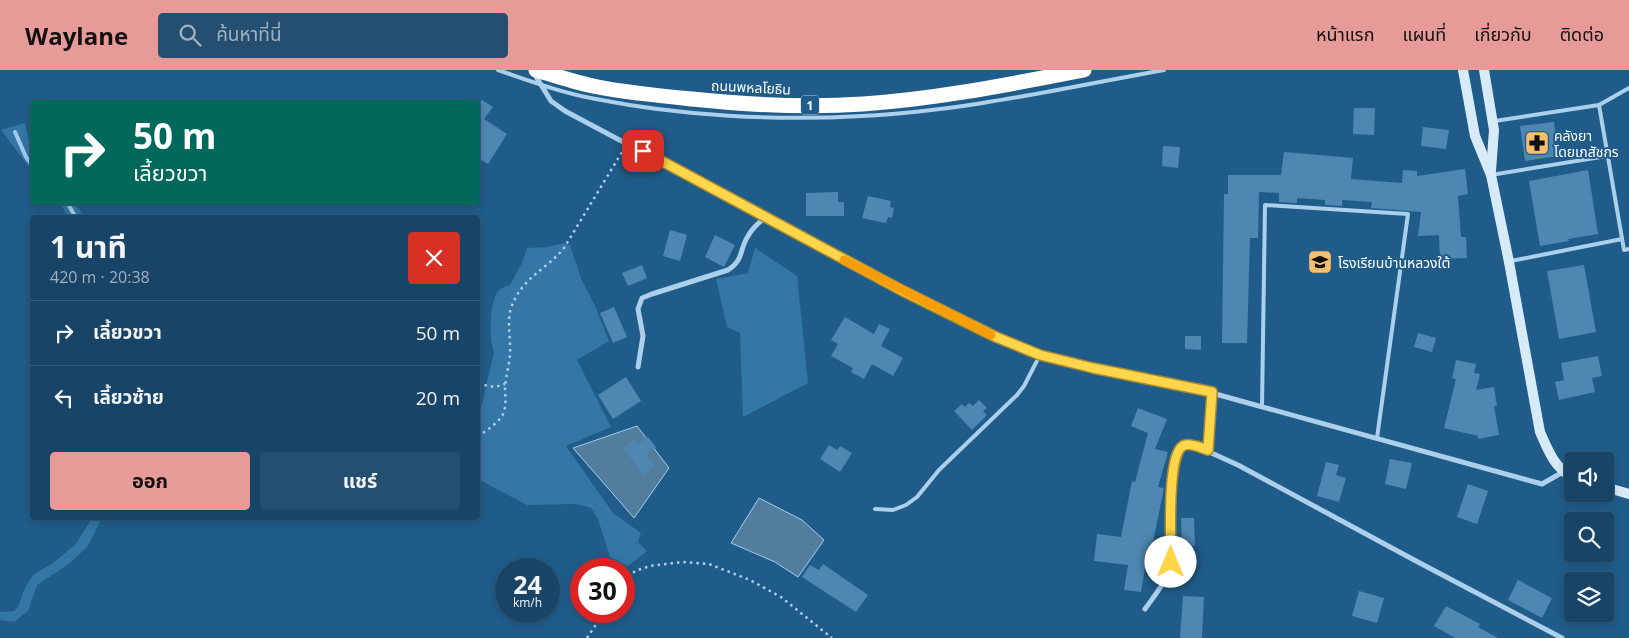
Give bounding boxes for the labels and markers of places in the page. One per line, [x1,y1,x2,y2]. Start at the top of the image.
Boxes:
place label: คลังยา โดยเภสัชกร [1554,126,1619,161]
pin [622,130,664,172]
pharmacy icon: คลังยา โดยเภสัชกร [1524,130,1550,156]
school or university icon: โรงเรียนบ้านหลวงใต้ [1307,249,1333,275]
place label: โรงเรียนบ้านหลวงใต้ [1338,253,1450,272]

